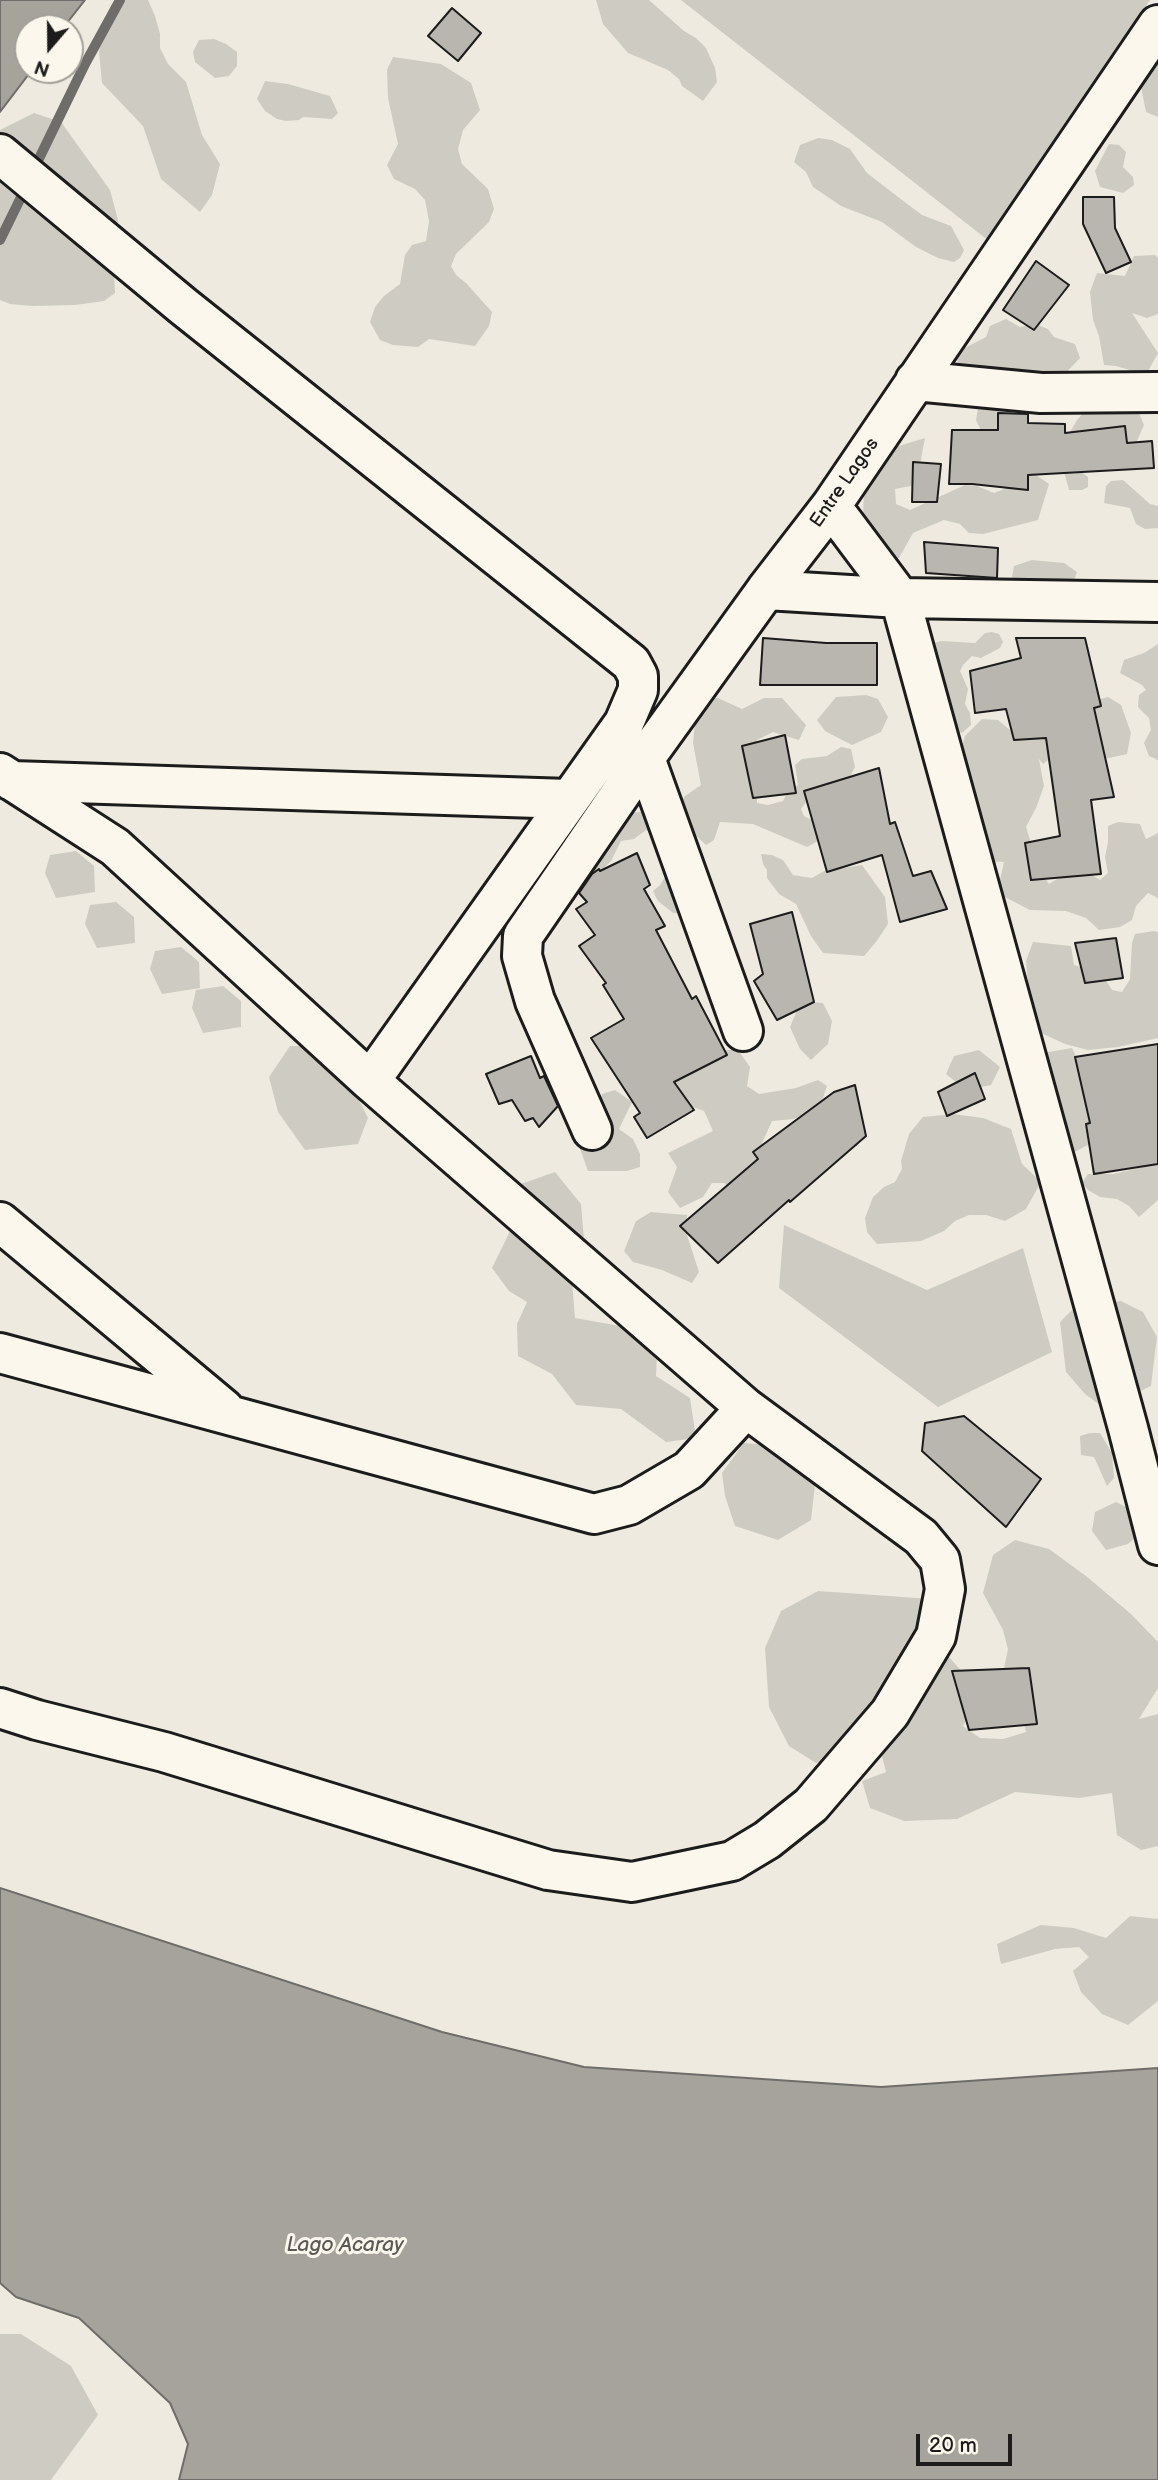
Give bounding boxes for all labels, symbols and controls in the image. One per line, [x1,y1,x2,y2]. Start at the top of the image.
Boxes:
north arrow [14,14,84,84]
text: N [32,54,53,81]
street label: Entre Lagos [806,434,884,532]
water label: Lago Acaray [287,2233,403,2259]
scale bar [920,2420,1016,2464]
text: 20 m [929,2433,977,2458]

